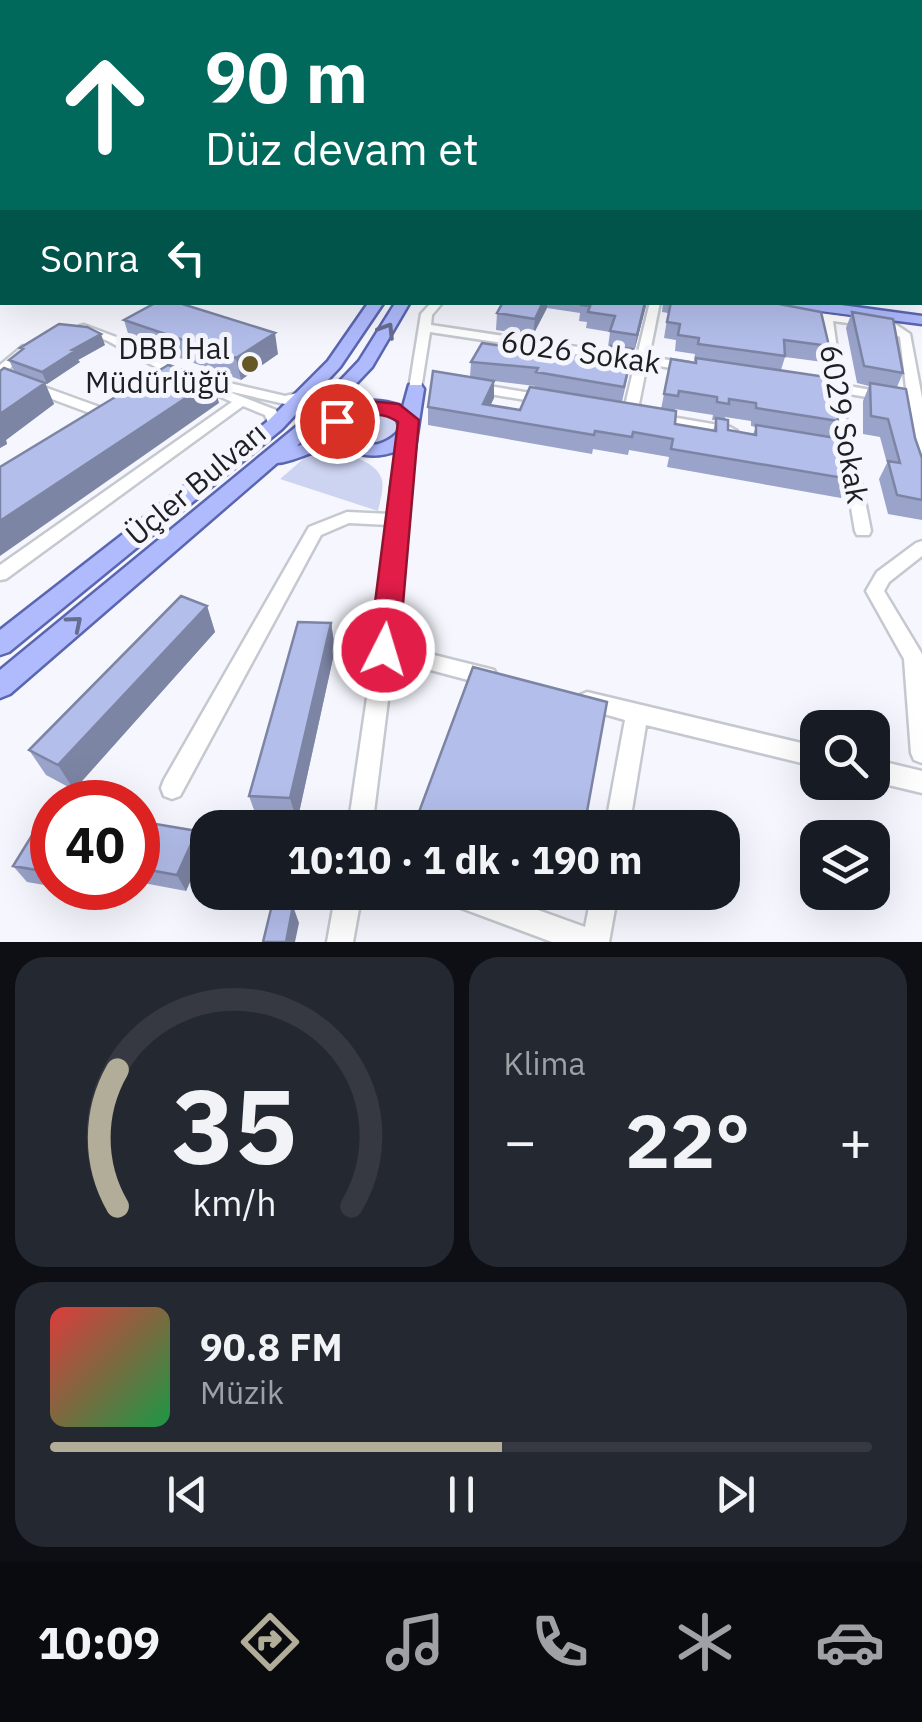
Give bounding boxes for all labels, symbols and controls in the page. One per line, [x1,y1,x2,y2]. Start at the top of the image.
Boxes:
text: 90 m [205,31,368,122]
icon: ahead [40,40,170,170]
text: Düz devam et [205,119,479,177]
icon: left [159,230,214,285]
text: Sonra [40,233,139,282]
street label: 6026 Sokak [499,320,664,382]
one-way arrow [374,323,393,341]
place label: DBB Hal Müdürlüğü [85,328,230,401]
street label: 6029 Sokak [812,341,878,507]
marker: DBB Hal Müdürlüğü [239,353,261,375]
pin [295,379,380,464]
icon: arrive [310,394,365,449]
street label: Üçler Bulvarı [117,413,273,553]
position arrow [332,598,436,702]
one-way arrow [63,617,81,635]
map controls [800,710,890,910]
button: search [800,710,890,800]
speed limit sign: 40 [30,780,160,910]
button: layers [800,820,890,910]
text: 10:10 · 1 dk · 190 m [288,835,642,884]
text: Klima [504,1042,586,1084]
text: 35 [172,1057,297,1193]
text: 22° [625,1091,750,1189]
text: − [504,1105,537,1176]
text: + [839,1105,872,1176]
text: km/h [192,1179,276,1226]
text: 90.8 FM [200,1322,343,1371]
text: Müzik [200,1371,284,1413]
icon: previous [160,1467,215,1522]
icon: pause [434,1467,489,1522]
icon: next [708,1467,763,1522]
icon: directions [235,1607,305,1677]
icon: music [380,1607,450,1677]
icon: phone [525,1607,595,1677]
icon: climate [670,1607,740,1677]
icon: car [815,1607,885,1677]
text: 10:09 [37,1613,160,1671]

